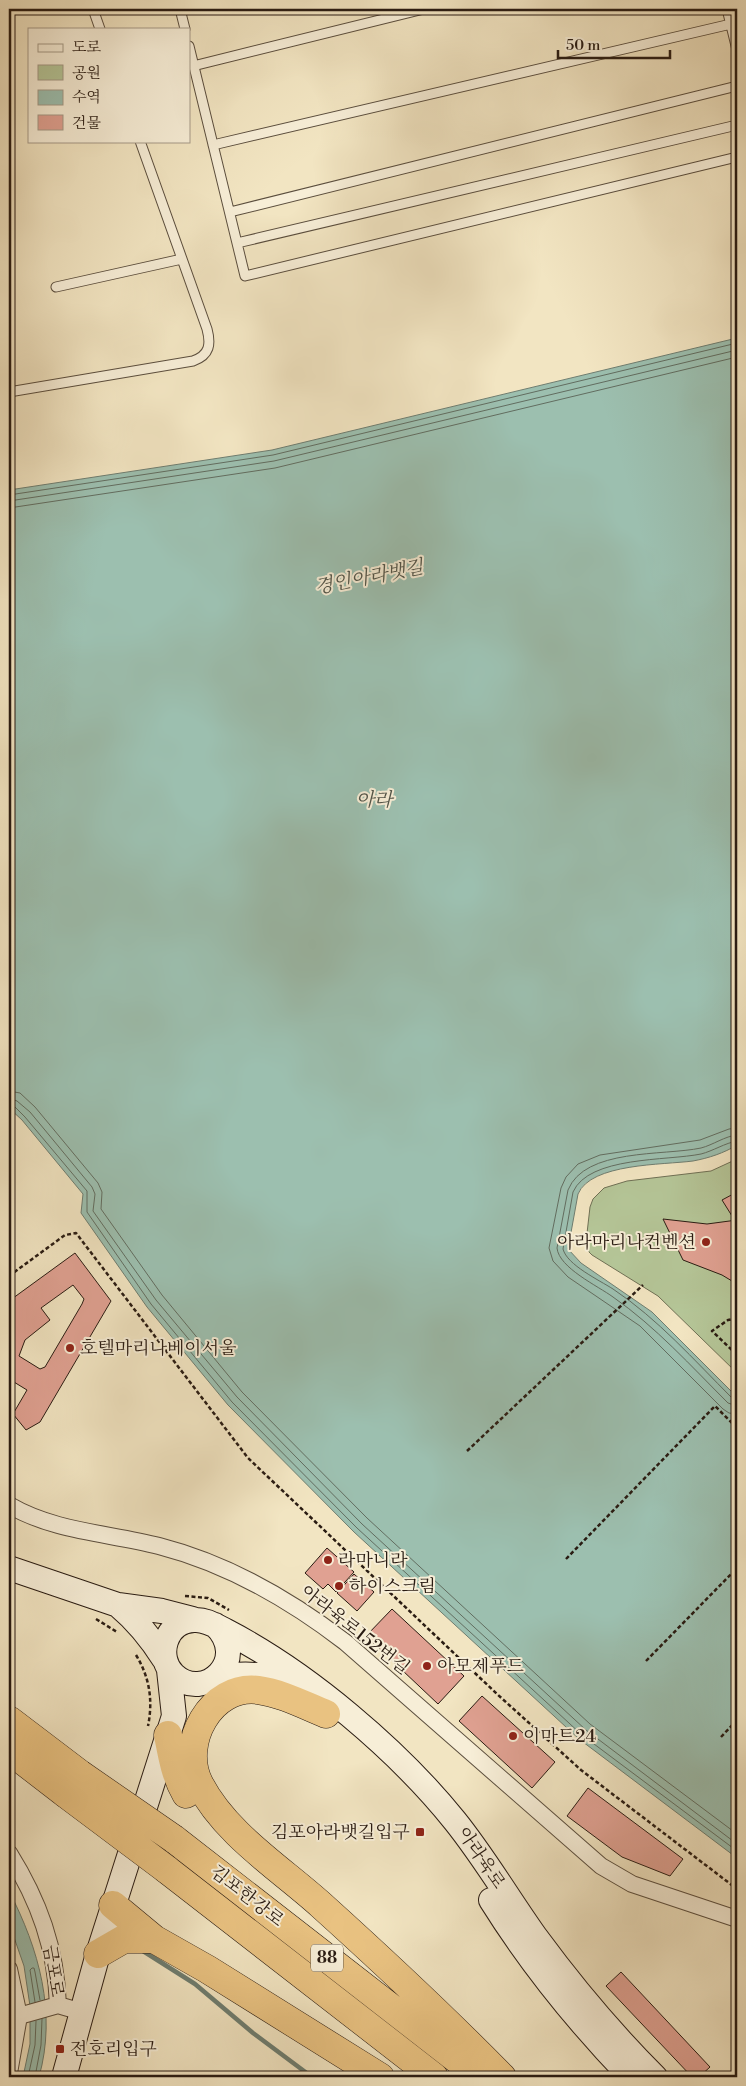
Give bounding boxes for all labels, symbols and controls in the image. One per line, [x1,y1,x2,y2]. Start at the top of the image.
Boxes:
legend [28,28,190,142]
scale bar [558,28,671,60]
text: 50 m [566,36,600,55]
text: 도로 [72,38,101,57]
text: 공원 [72,64,101,83]
text: 수역 [72,88,101,107]
text: 건물 [72,114,101,133]
water label: 경인아라뱃길 [313,554,427,599]
water label: 아라 [356,788,395,812]
place label: 아라마리나컨벤션 [557,1231,696,1254]
marker: 아라마리나컨벤션 [700,1236,712,1248]
place label: 호텔마리나베이서울 [80,1337,237,1360]
marker: 호텔마리나베이서울 [64,1342,76,1354]
place label: 라마니라 [338,1549,408,1572]
marker: 라마니라 [322,1554,334,1566]
place label: 하이스크림 [349,1575,436,1598]
street label: 아라육로152번길 [296,1580,414,1680]
marker: 하이스크림 [333,1580,345,1592]
place label: 아모제푸드 [437,1655,525,1678]
marker: 아모제푸드 [421,1660,433,1672]
place label: 이마트24 [523,1725,597,1748]
marker: 이마트24 [507,1730,519,1742]
place label: 김포아라뱃길입구 [271,1821,410,1844]
street label: 아라육로 [452,1823,510,1893]
marker: 김포아라뱃길입구 [414,1826,426,1838]
street label: 김포한강로 [206,1860,288,1932]
street label: 금포로 [38,1943,68,1999]
road number: 88 [311,1945,343,1972]
place label: 전호리입구 [70,2038,157,2061]
marker: 전호리입구 [54,2043,66,2055]

